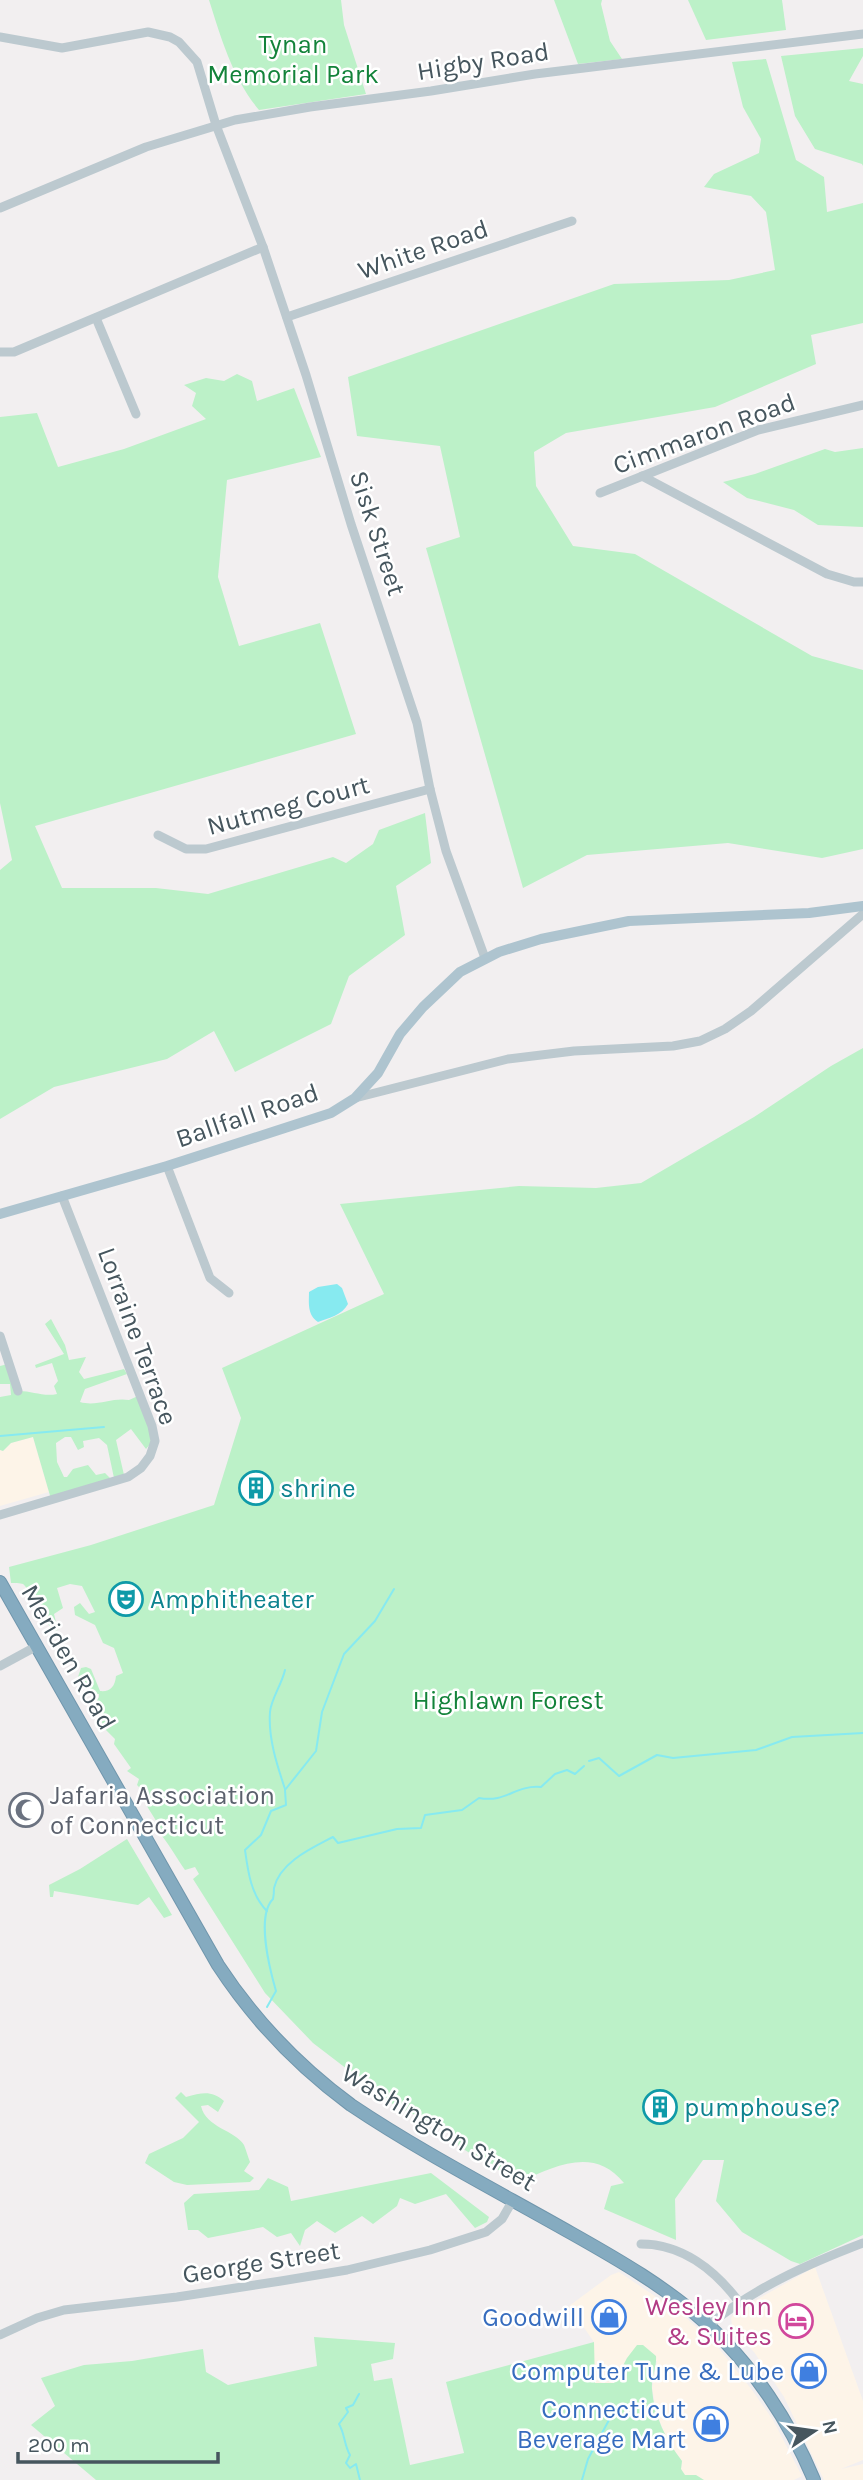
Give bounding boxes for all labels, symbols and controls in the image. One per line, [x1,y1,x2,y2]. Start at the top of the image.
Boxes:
park label: Tynan Memorial Park [207,29,379,90]
street label: Higby Road [415,36,551,87]
street label: White Road [354,213,492,286]
street label: Cimmaron Road [609,386,800,481]
street label: Sisk Street [343,467,412,600]
street label: Nutmeg Court [204,769,373,842]
street label: Ballfall Road [172,1077,323,1154]
street label: Lorraine Terrace [91,1243,184,1429]
building icon: shrine [237,1469,275,1507]
place label: shrine [280,1473,356,1504]
street label: Meriden Road [14,1579,123,1736]
theatre icon: Amphitheater [107,1580,145,1618]
place label: Amphitheater [150,1584,314,1615]
park label: Highlawn Forest [412,1685,604,1716]
place label: Jafaria Association of Connecticut [50,1780,275,1841]
mosque icon: Jafaria Association of Connecticut [7,1791,45,1829]
street label: Washington Street [336,2057,542,2198]
building icon: pumphouse? [641,2088,679,2126]
place label: pumphouse? [684,2092,840,2123]
street label: George Street [180,2235,342,2290]
place label: Wesley Inn & Suites [645,2291,772,2352]
shop icon: Goodwill [590,2298,628,2336]
place label: Goodwill [482,2302,584,2333]
hotel icon: Wesley Inn & Suites [777,2302,815,2340]
shop icon: Computer Tune & Lube [790,2352,828,2390]
place label: Computer Tune & Lube [511,2356,784,2387]
place label: Connecticut Beverage Mart [517,2394,686,2455]
north arrow [779,2396,849,2466]
shop icon: Connecticut Beverage Mart [692,2405,730,2443]
text: N [817,2418,842,2437]
scale bar [18,2420,217,2464]
text: 200 m [28,2433,90,2457]

